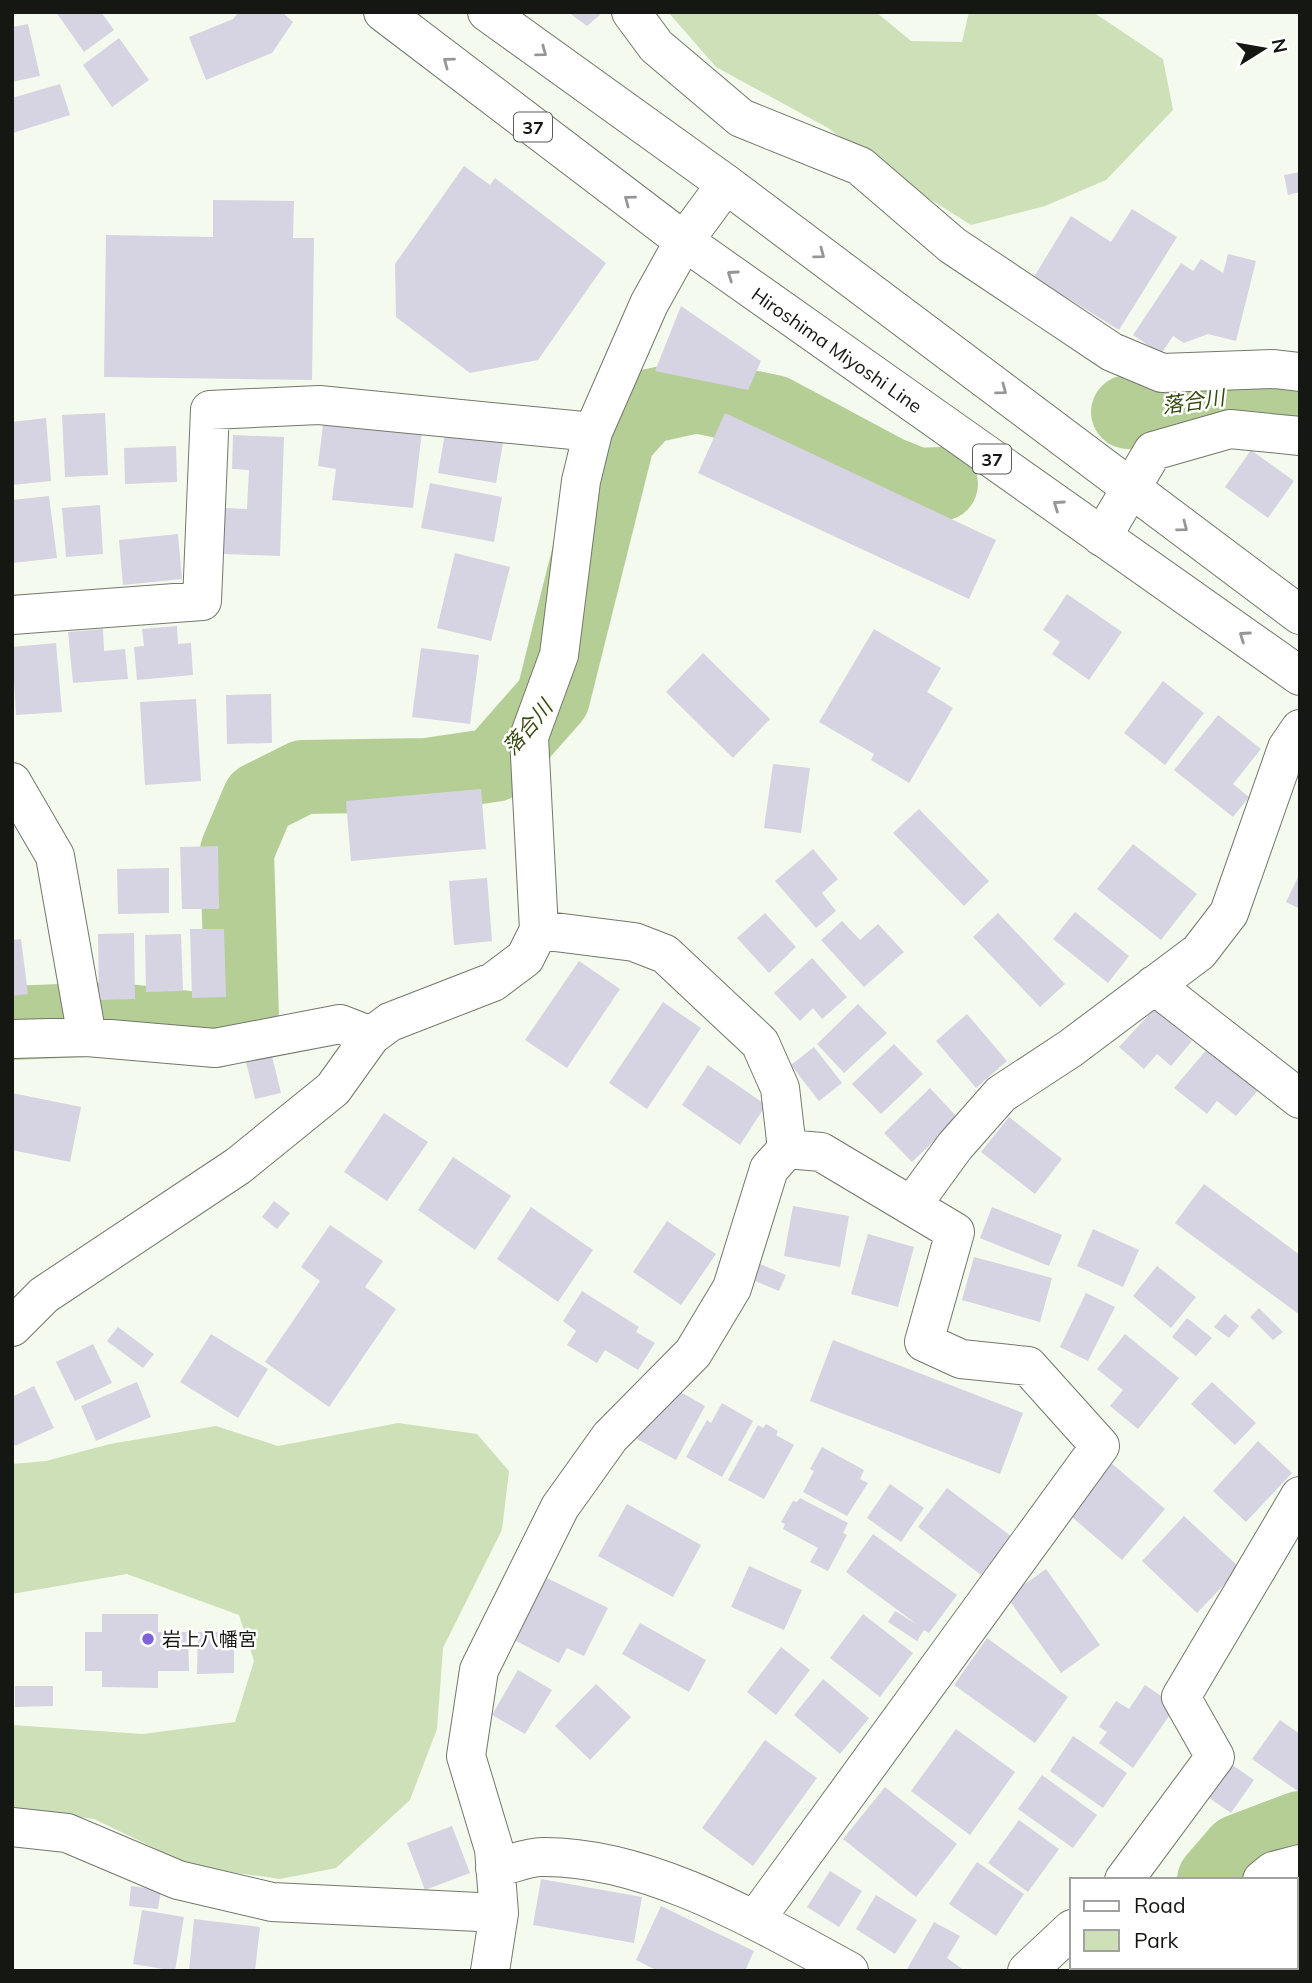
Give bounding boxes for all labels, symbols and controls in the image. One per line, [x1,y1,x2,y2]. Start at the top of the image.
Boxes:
north arrow [1228,14,1298,84]
text: N [1267,36,1293,55]
one-way arrow [534,44,547,56]
one-way arrow [444,58,456,70]
road number: 37 [514,112,552,142]
one-way arrow [625,196,637,208]
one-way arrow [812,246,824,258]
one-way arrow [727,271,740,283]
street label: Hiroshima Miyoshi Line [747,282,927,418]
one-way arrow [994,382,1006,395]
water label: 落合川 [1160,383,1228,418]
road number: 37 [973,444,1011,474]
one-way arrow [1053,501,1066,513]
one-way arrow [1176,519,1188,532]
one-way arrow [1239,632,1252,645]
water label: 落合川 [497,693,558,759]
place label: 岩上八幡宮 [162,1627,257,1651]
marker: 岩上八幡宮 [140,1631,156,1647]
legend [1070,1878,1298,1969]
text: Road [1134,1892,1185,1918]
text: Park [1134,1927,1178,1953]

